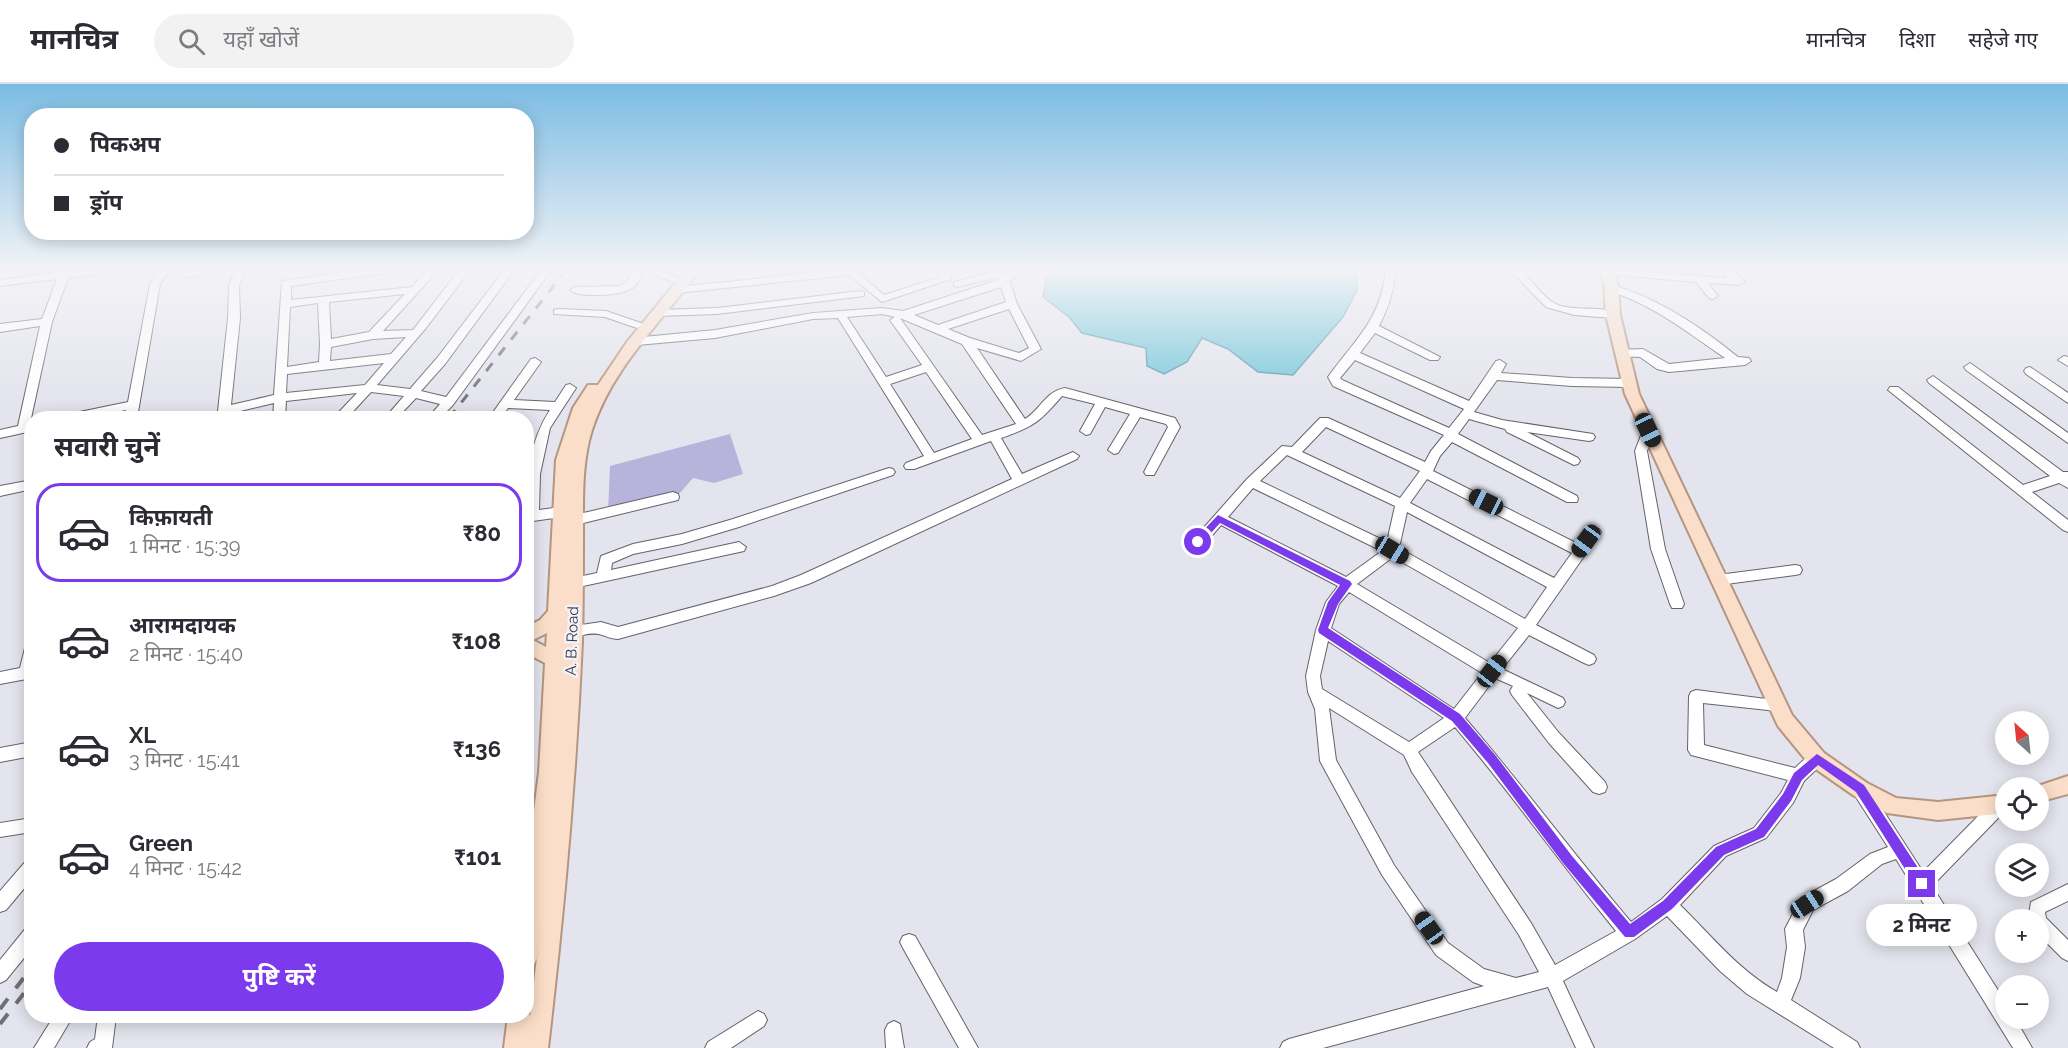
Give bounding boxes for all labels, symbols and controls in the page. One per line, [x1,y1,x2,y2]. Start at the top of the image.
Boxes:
search box [154,14,574,68]
text: मानचित्र [30,23,118,56]
icon: search [175,25,208,58]
text: यहाँ खोजें [223,26,299,52]
text: मानचित्र [1806,27,1866,52]
text: दिशा [1899,27,1935,52]
text: सहेजे गए [1968,27,2038,52]
text: पिकअप [90,131,161,157]
text: ड्रॉप [90,189,123,215]
car [1632,410,1664,450]
text: सवारी चुनें [54,431,160,462]
car [1466,486,1506,518]
text: किफ़ायती [129,504,213,530]
icon: car [57,506,111,560]
text: ₹80 [462,520,501,546]
car [1568,521,1604,561]
route start [1184,528,1211,555]
car [1372,533,1412,567]
text: 1 मिनट · 15:39 [129,534,241,558]
street label: A. B. Road [562,606,582,676]
text: आरामदायक [129,612,236,638]
icon: car [57,614,111,668]
text: ₹108 [452,628,501,654]
text: 2 मिनट · 15:40 [129,642,243,666]
car [1474,651,1510,691]
north arrow [1995,711,2049,765]
map controls [1995,711,2049,1029]
icon: car [57,722,111,776]
text: XL [129,722,156,748]
text: ₹136 [453,736,501,762]
text: 3 मिनट · 15:41 [129,748,240,772]
button: locate [1995,777,2049,831]
icon: car [57,830,111,884]
text: Green [129,830,193,856]
button: layers [1995,843,2049,897]
text: ₹101 [454,844,501,870]
text: 4 मिनट · 15:42 [129,856,242,880]
route end [1908,870,1935,897]
car [1787,887,1827,921]
callout: 2 मिनट [1866,905,1978,947]
car [1411,908,1447,948]
button: + [1995,909,2049,963]
text: 2 मिनट [1892,913,1951,937]
button: पुष्टि करें [54,942,504,1011]
button: − [1995,975,2049,1029]

